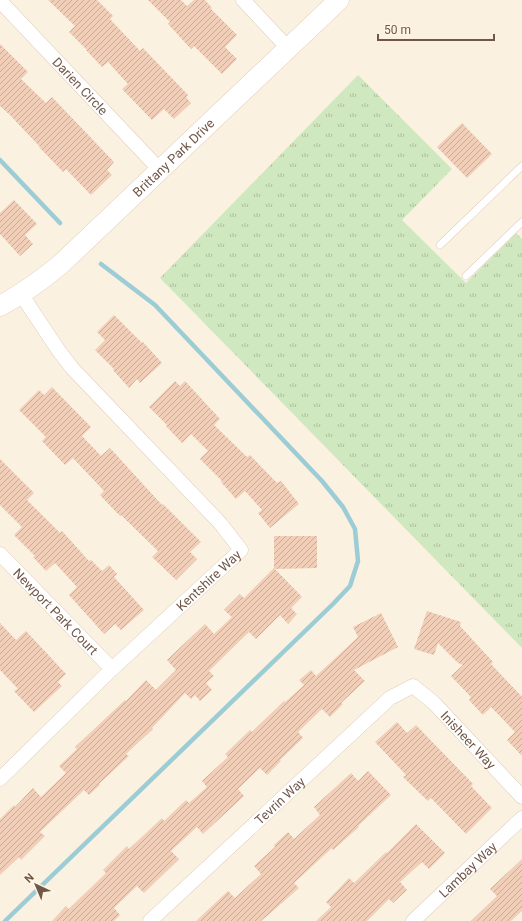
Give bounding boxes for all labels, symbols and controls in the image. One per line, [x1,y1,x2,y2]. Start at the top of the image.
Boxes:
scale bar [378,16,494,42]
text: 50 m [384,23,411,37]
street label: Darien Circle [50,54,111,118]
street label: Brittany Park Drive [129,115,217,200]
street label: Kentshire Way [173,547,244,614]
street label: Newport Park Court [11,565,101,658]
street label: Inisheer Way [438,708,499,772]
street label: Tevrin Way [252,774,308,827]
street label: Lambay Way [436,839,499,900]
north arrow [16,865,56,905]
text: N [22,871,37,886]

